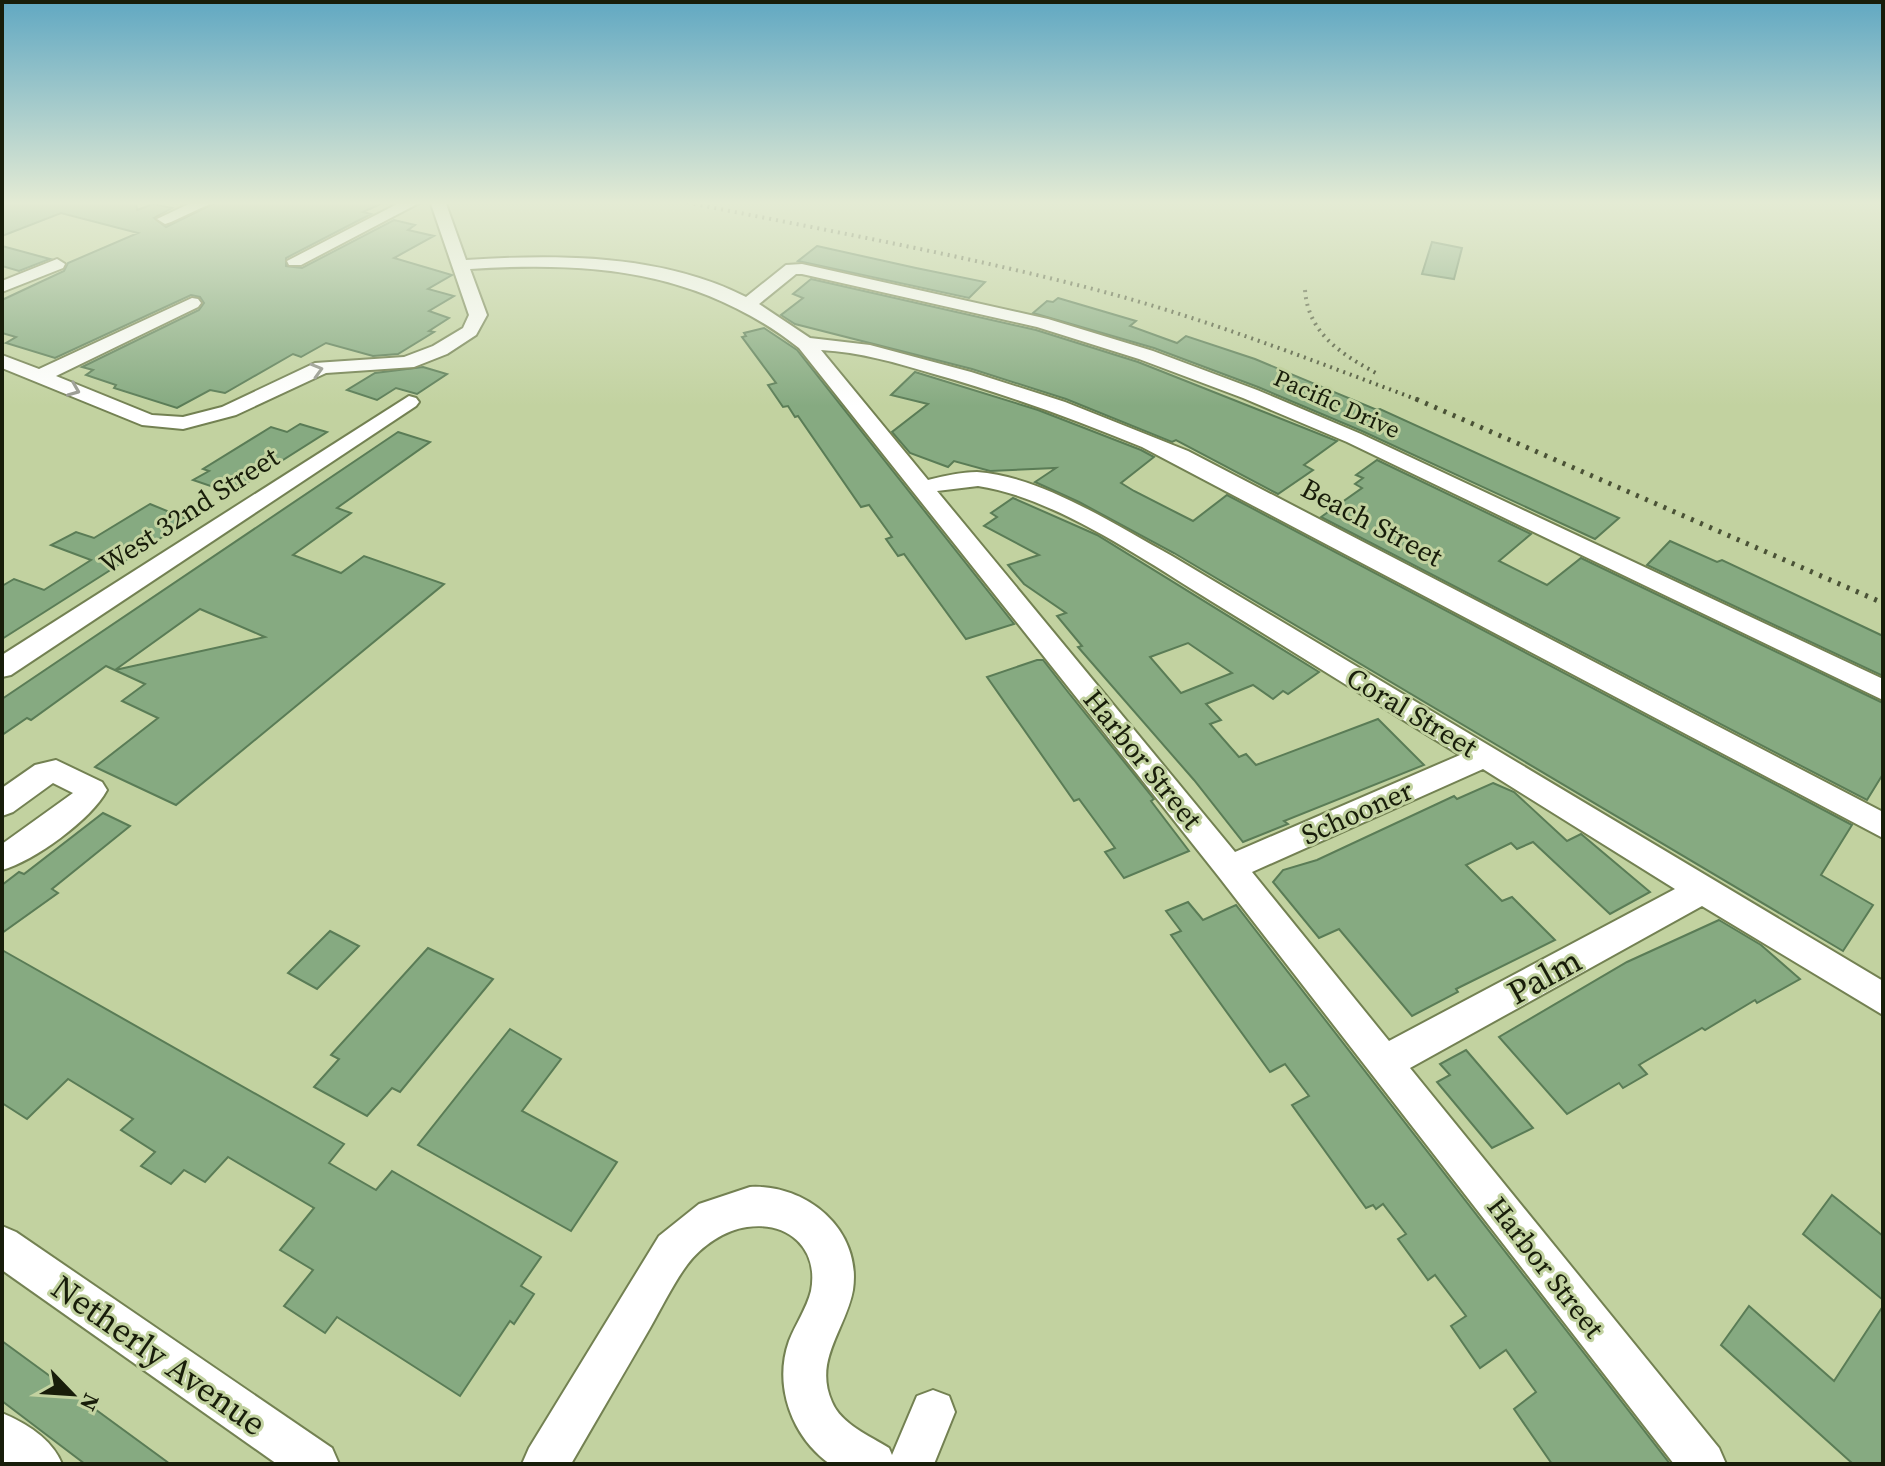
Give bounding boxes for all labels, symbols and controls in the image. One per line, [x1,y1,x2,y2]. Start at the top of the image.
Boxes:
street label: Pacific Drive [1269,361,1406,446]
one-way arrow [310,363,323,379]
one-way arrow [66,381,80,397]
street label: West 32nd Street [92,437,287,582]
street label: Beach Street [1295,469,1450,576]
street label: Coral Street [1340,658,1485,766]
street label: Harbor Street [1075,681,1212,837]
street label: Schooner [1295,771,1419,853]
street label: Palm [1499,937,1589,1015]
street label: Harbor Street [1479,1189,1614,1346]
street label: Netherly Avenue [44,1266,274,1444]
north arrow [32,1354,112,1434]

